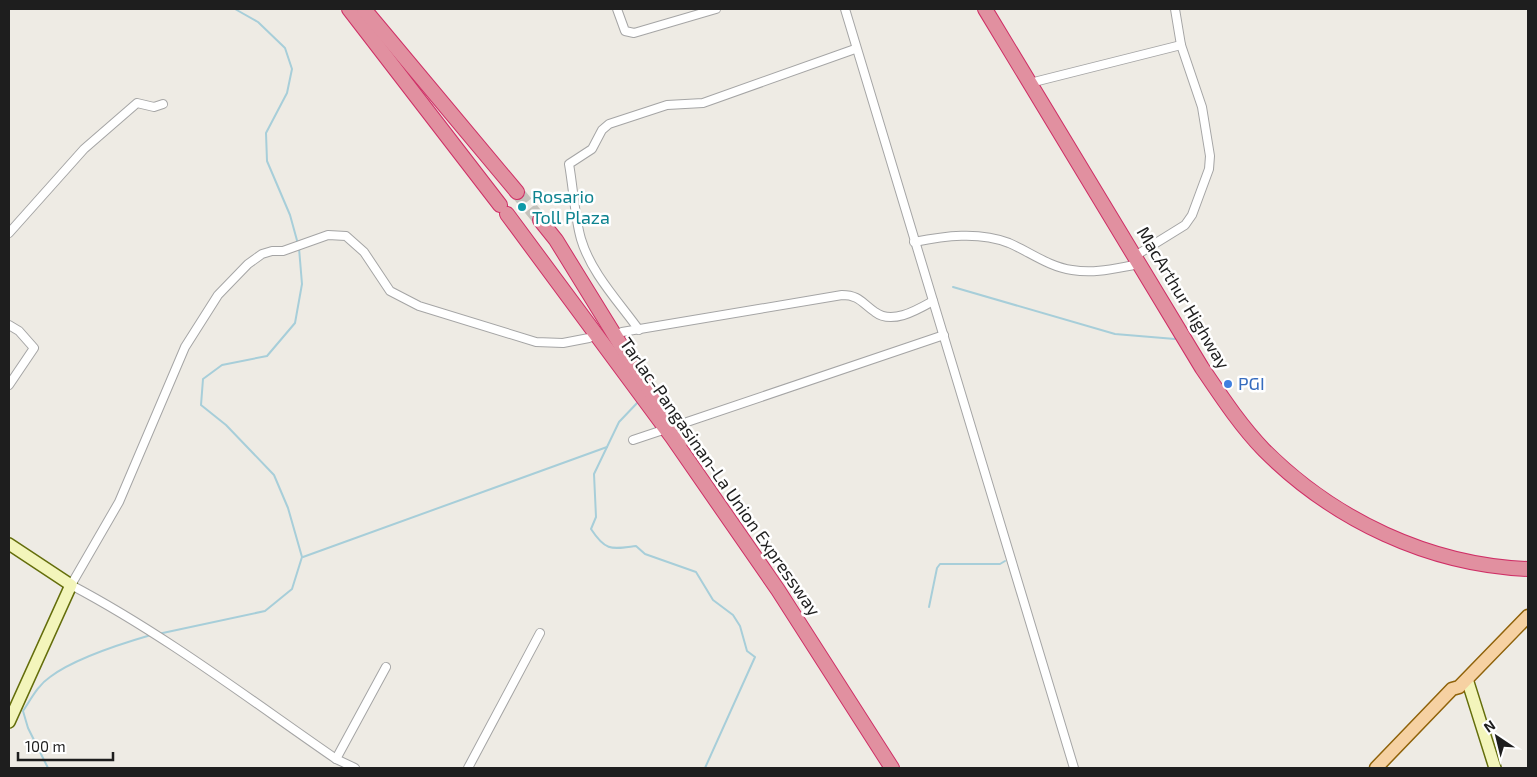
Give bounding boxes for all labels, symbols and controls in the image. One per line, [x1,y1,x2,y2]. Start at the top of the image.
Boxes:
place label: Rosario Toll Plaza [532,185,610,228]
marker: Rosario Toll Plaza [516,201,528,213]
street label: MacArthur Highway [1133,222,1235,373]
street label: Tarlac-Pangasinan-La Union Expressway [616,333,826,620]
place label: PGI [1238,372,1265,394]
marker: PGI [1222,378,1234,390]
north arrow [1472,712,1522,762]
text: N [1480,716,1498,736]
scale bar [18,730,112,762]
text: 100 m [25,737,66,755]

